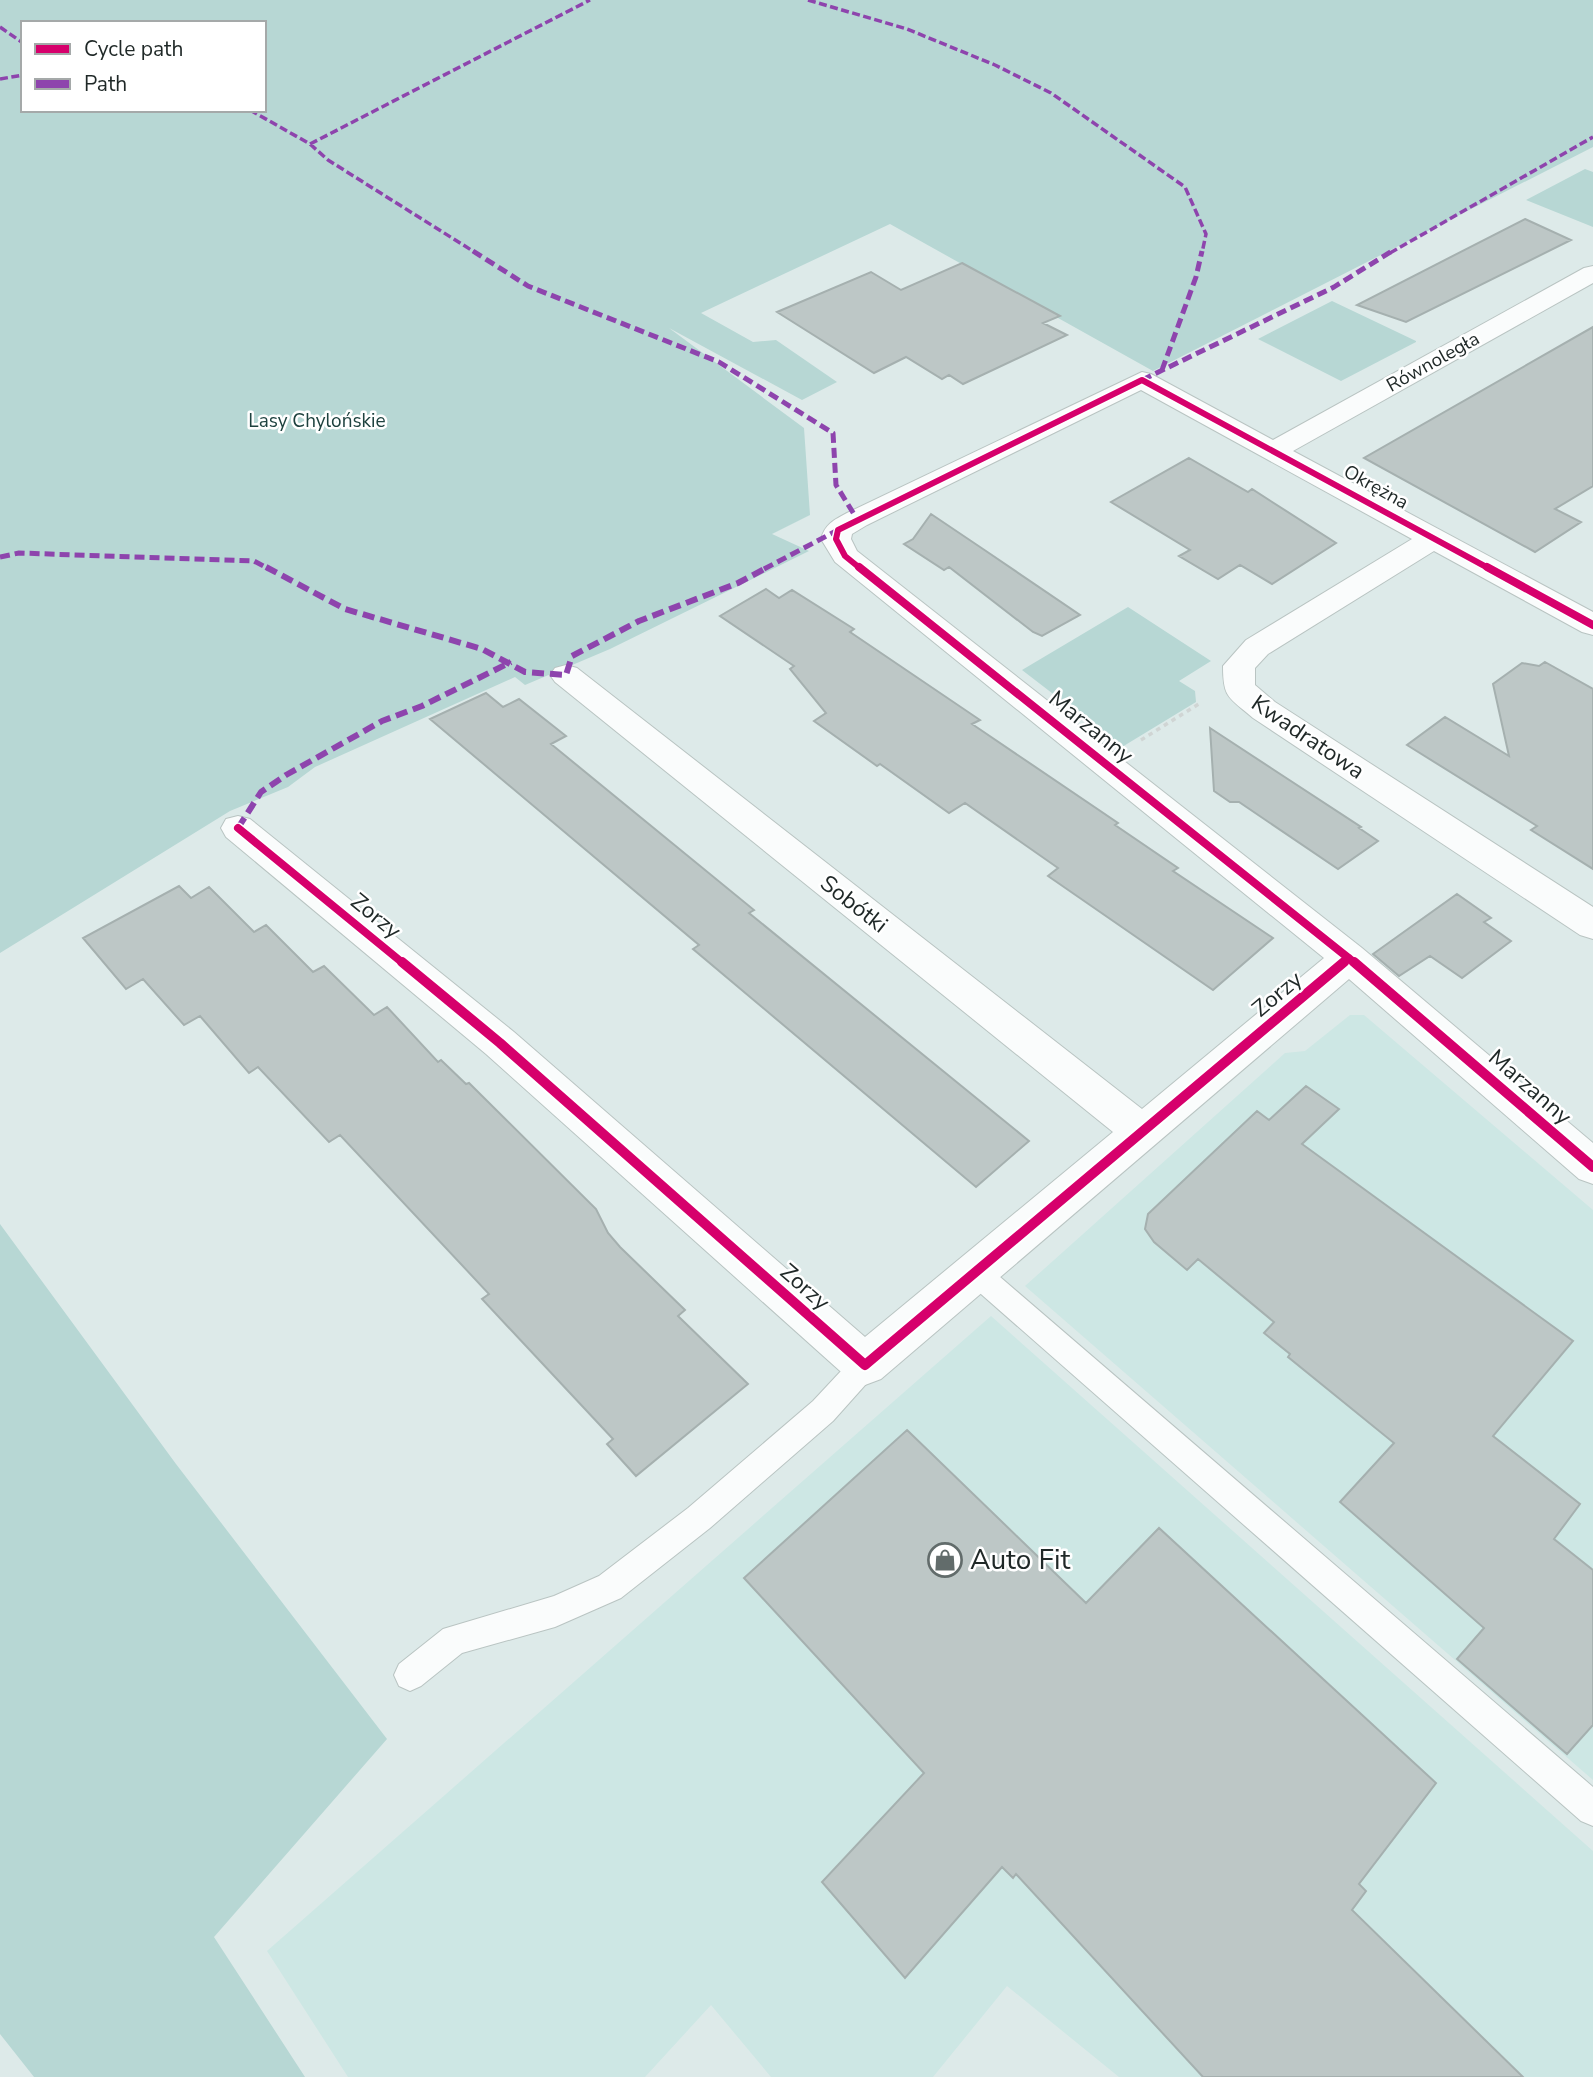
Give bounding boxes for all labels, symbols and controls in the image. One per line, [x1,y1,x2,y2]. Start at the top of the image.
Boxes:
legend [21,21,266,112]
text: Cycle path [84,35,183,63]
text: Path [84,70,127,98]
street label: Równoległa [1382,326,1484,398]
park label: Lasy Chylońskie [248,408,386,434]
street label: Okrężna [1339,459,1413,515]
street label: Marzanny [1042,683,1140,771]
street label: Kwadratowa [1245,688,1371,786]
street label: Sobótki [814,868,894,940]
street label: Zorzy [344,886,408,946]
street label: Zorzy [1245,964,1309,1024]
street label: Marzanny [1482,1042,1578,1132]
street label: Zorzy [773,1257,837,1317]
shop icon: Auto Fit [926,1541,964,1579]
place label: Auto Fit [970,1541,1070,1579]

